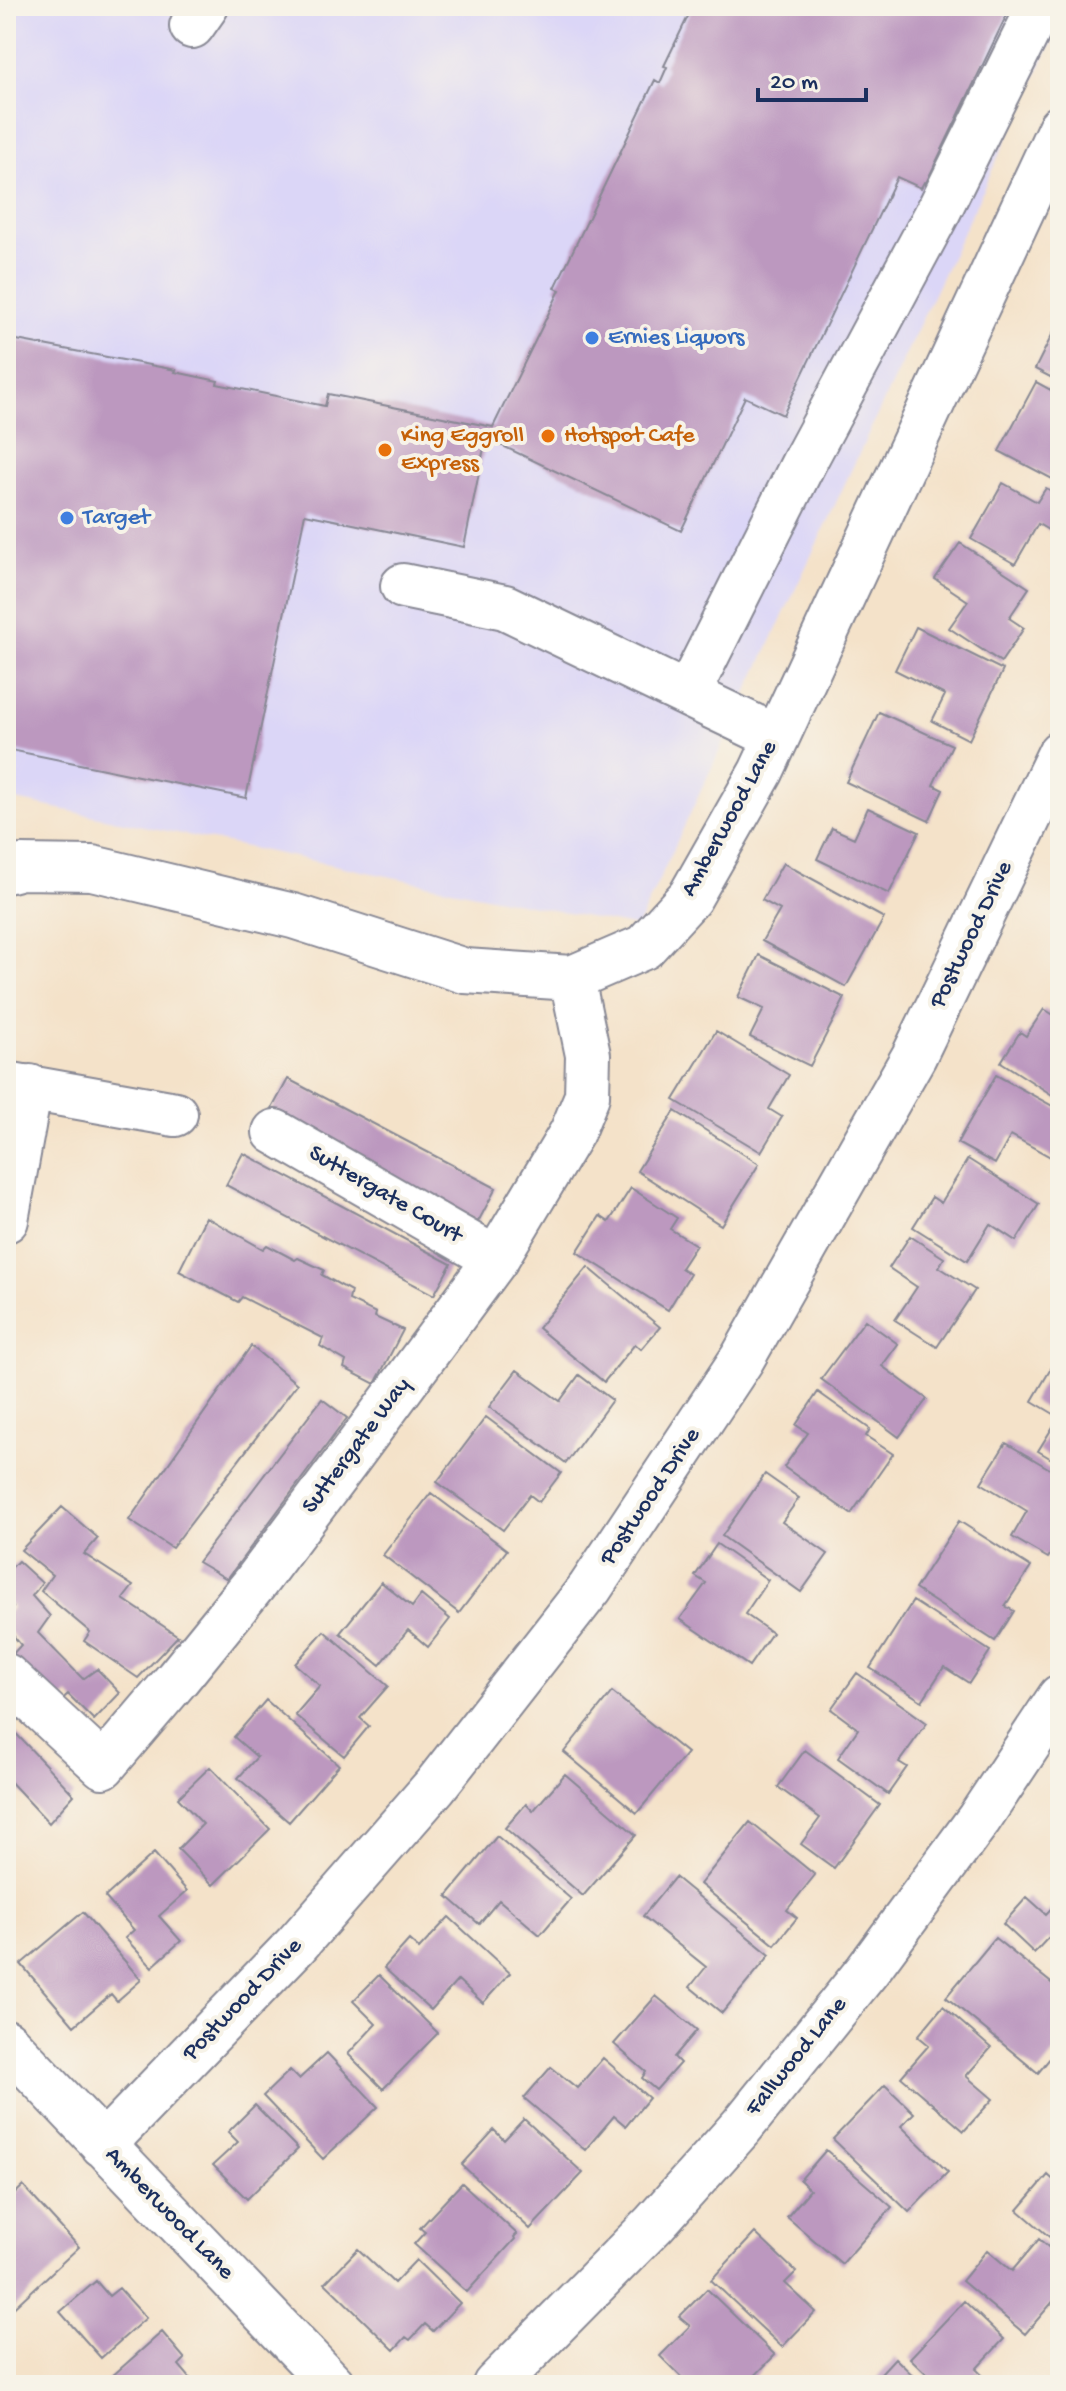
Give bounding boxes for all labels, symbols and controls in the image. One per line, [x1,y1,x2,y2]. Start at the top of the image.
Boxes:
scale bar [758,52,866,102]
text: 20 m [770,69,818,98]
place label: Ernies Liquors [608,324,746,353]
marker: Ernies Liquors [583,329,601,347]
place label: King Eggroll Express [401,422,524,479]
place label: Hotspot Cafe [564,422,695,451]
marker: Hotspot Cafe [539,427,557,445]
marker: King Eggroll Express [376,441,394,459]
place label: Target [81,504,152,533]
marker: Target [58,509,76,527]
street label: Amberwood Lane [675,735,785,902]
street label: Postwood Drive [923,856,1020,1014]
street label: Suttergate Court [303,1139,469,1252]
street label: Suttergate Way [296,1372,418,1520]
street label: Postwood Drive [594,1422,708,1572]
street label: Postwood Drive [176,1932,309,2068]
street label: Fallwood Lane [739,1991,854,2123]
street label: Amberwood Lane [98,2141,240,2287]

